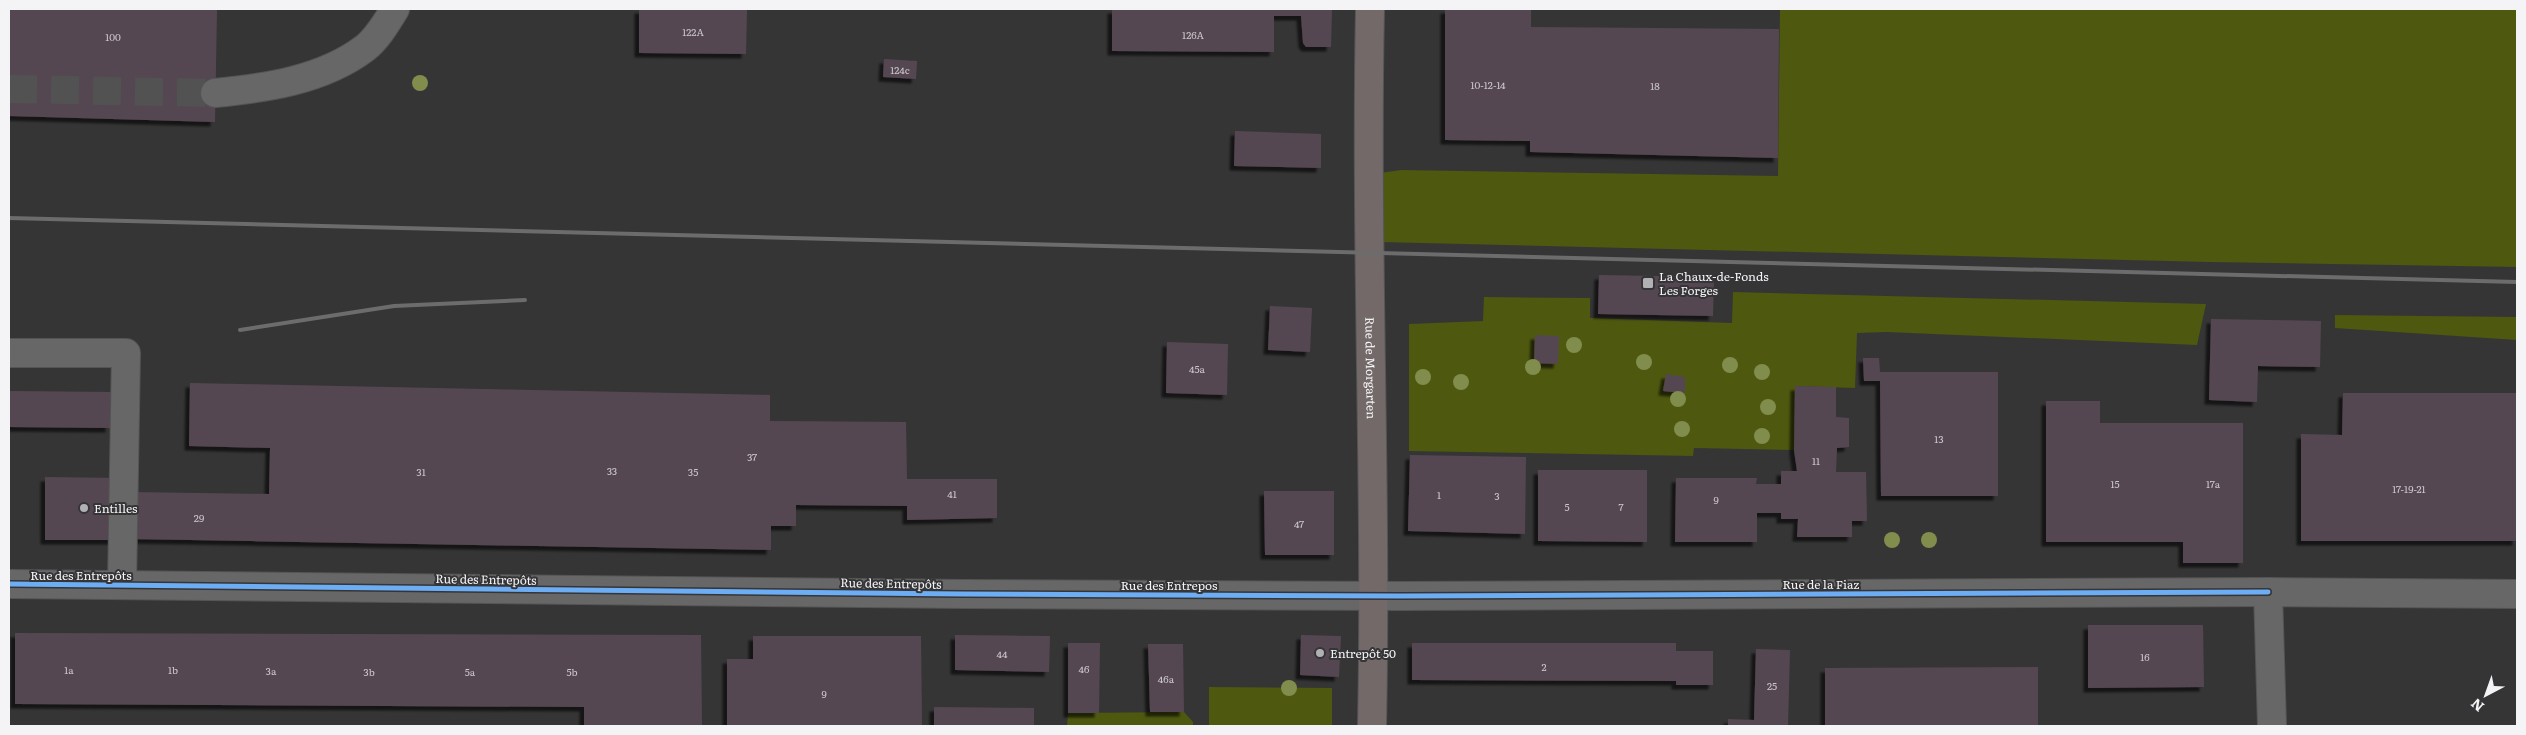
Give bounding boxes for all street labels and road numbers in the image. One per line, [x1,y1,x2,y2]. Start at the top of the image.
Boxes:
street label: Rue de Morgarten [1361,317,1381,419]
street label: Rue des Entrepôts [30,566,132,584]
street label: Rue des Entrepôts [435,569,537,589]
street label: Rue des Entrepôts [840,573,942,593]
street label: Rue de la Fiaz [1783,575,1860,593]
street label: Rue des Entrepos [1121,576,1218,594]

